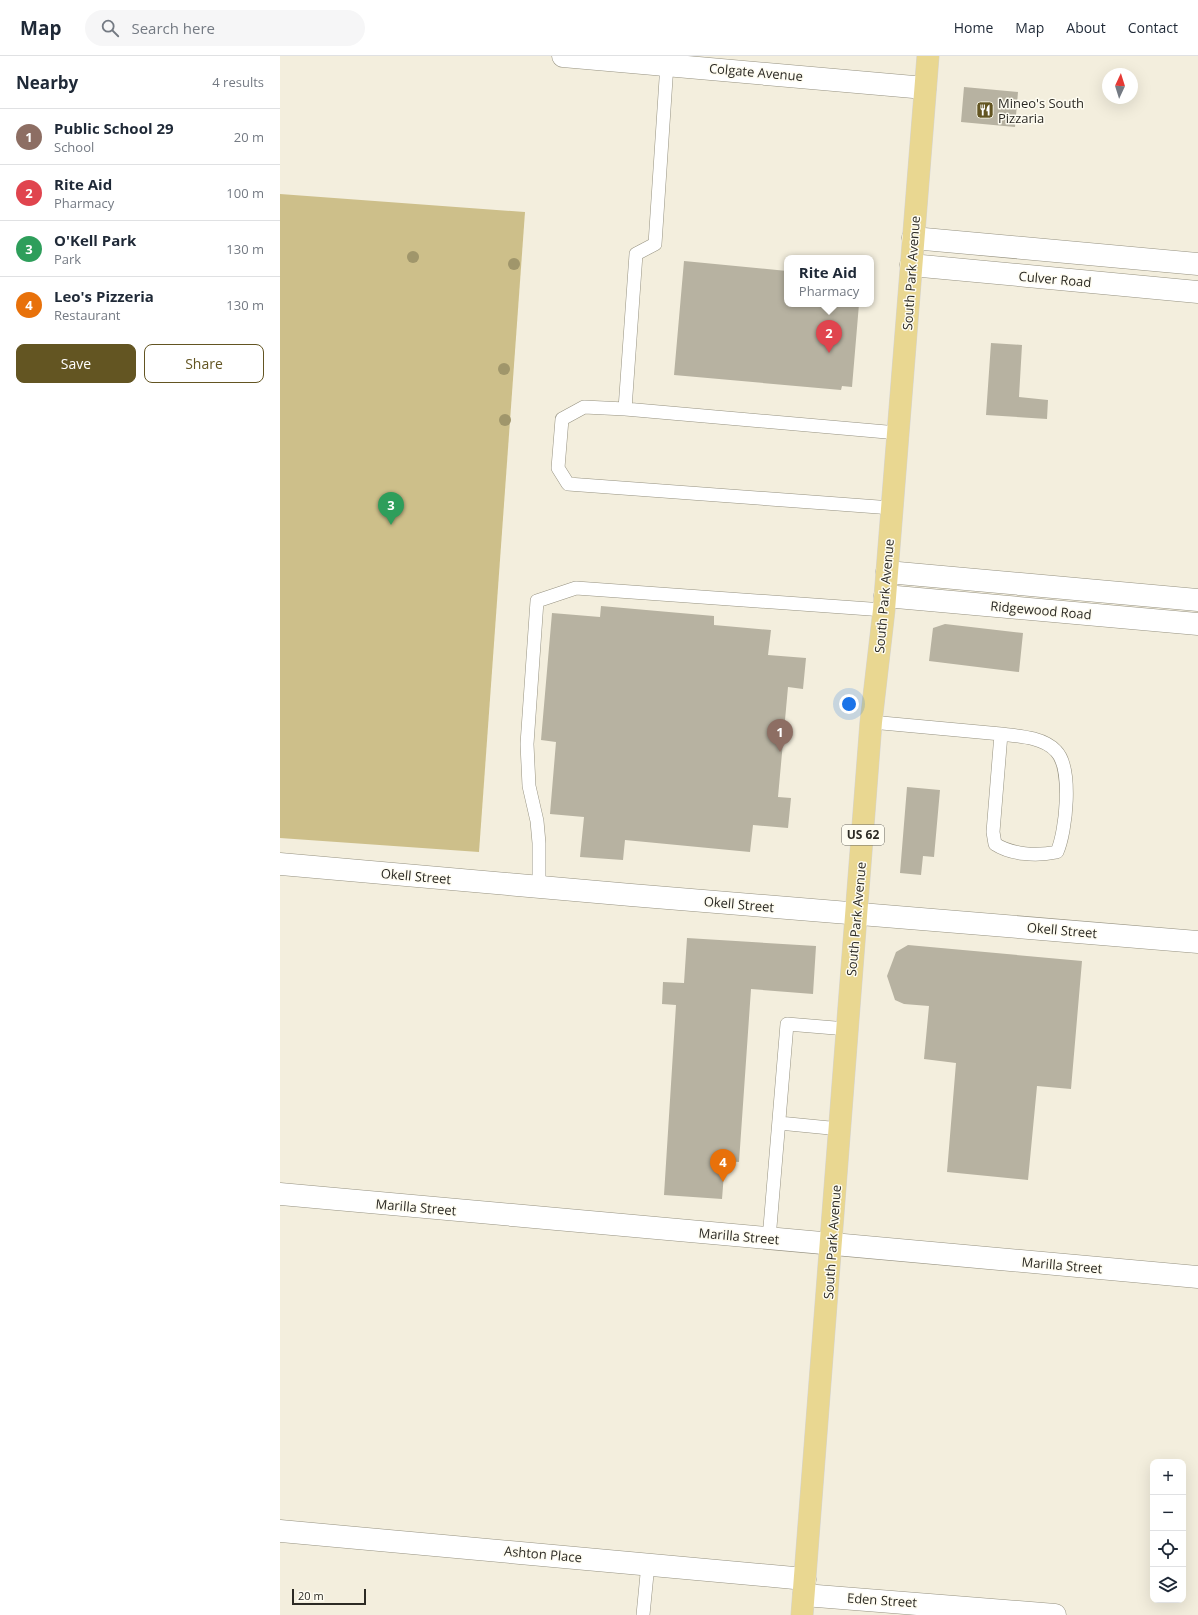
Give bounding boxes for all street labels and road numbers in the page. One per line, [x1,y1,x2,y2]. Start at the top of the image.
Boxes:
street label: Colgate Avenue [708,59,804,85]
street label: South Park Avenue [898,215,924,331]
street label: Culver Road [1018,267,1092,291]
street label: South Park Avenue [870,538,898,654]
street label: Ridgewood Road [990,597,1092,623]
road number: US 62 [842,825,884,845]
street label: South Park Avenue [842,861,870,977]
street label: Okell Street [380,864,452,888]
street label: Okell Street [703,892,775,916]
street label: Okell Street [1026,918,1098,942]
street label: South Park Avenue [819,1184,845,1300]
street label: Marilla Street [375,1195,457,1220]
street label: Marilla Street [698,1224,780,1249]
street label: Marilla Street [1021,1253,1103,1278]
street label: Ashton Place [503,1542,583,1566]
street label: Eden Street [846,1589,918,1611]

